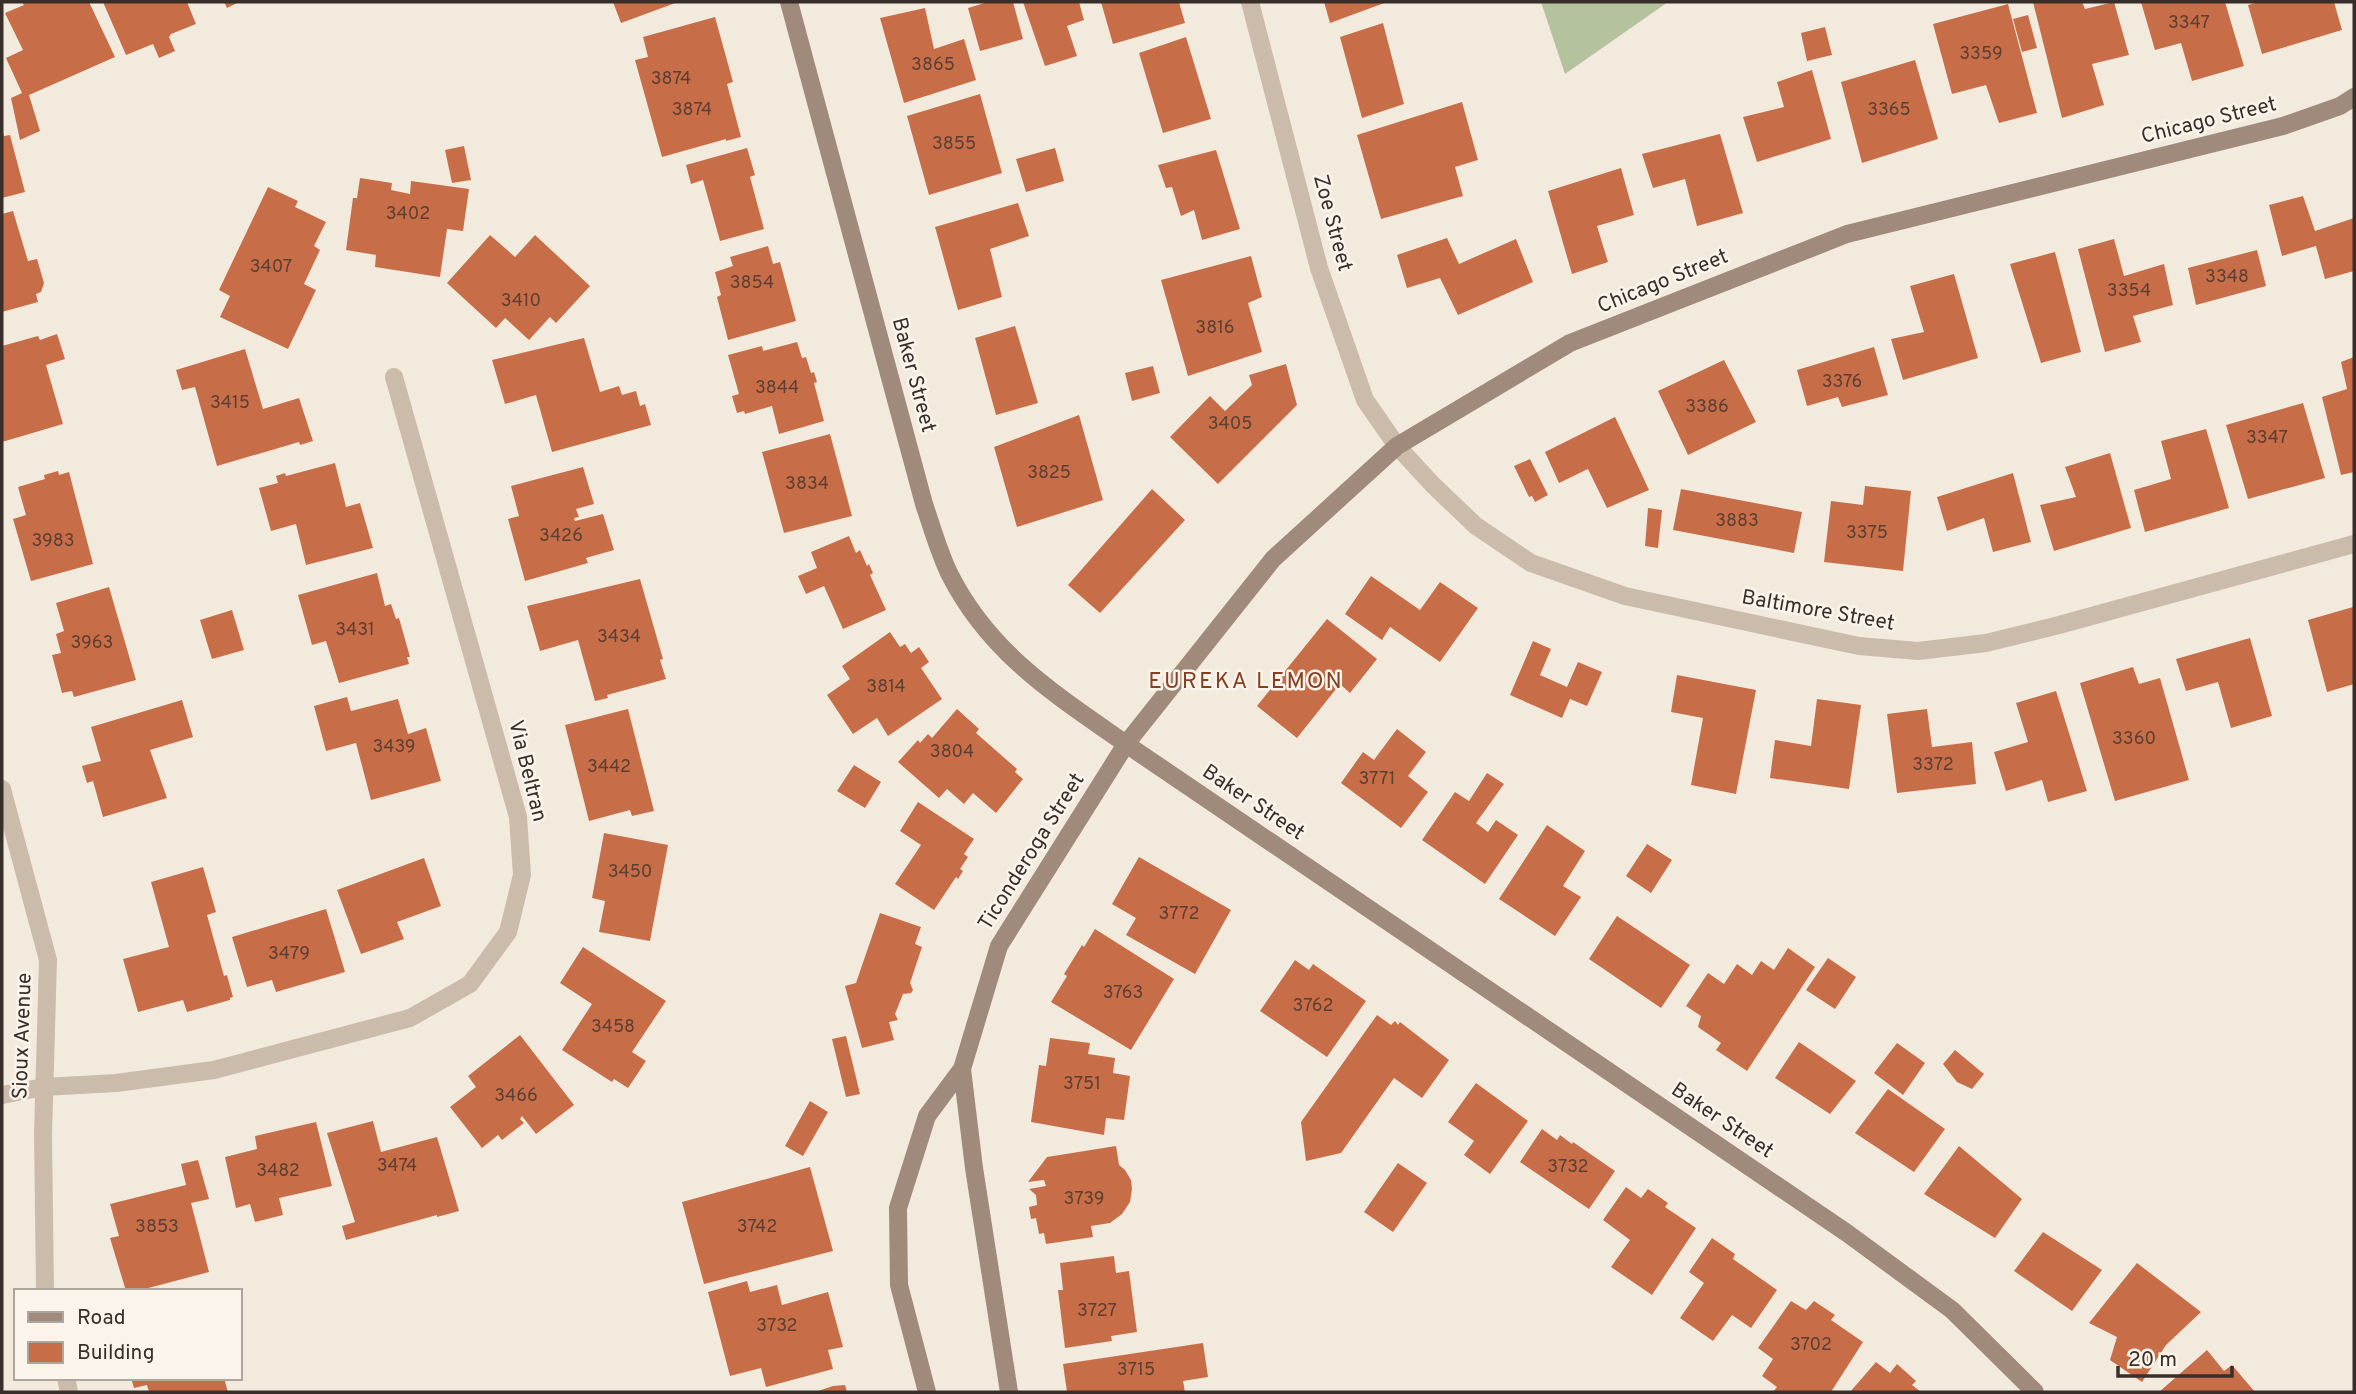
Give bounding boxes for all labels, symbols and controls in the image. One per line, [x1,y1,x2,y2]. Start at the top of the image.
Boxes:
house number: 3347 [2168,12,2210,35]
house number: 3359 [1959,43,2003,66]
house number: 3865 [911,54,955,77]
house number: 3874 [651,68,691,91]
street label: Chicago Street [2138,91,2280,151]
house number: 3874 [672,99,712,122]
house number: 3365 [1867,99,1911,122]
house number: 3855 [932,133,976,156]
street label: Zoe Street [1306,172,1358,274]
house number: 3402 [386,203,430,226]
street label: Chicago Street [1594,244,1732,320]
house number: 3407 [250,256,292,279]
house number: 3348 [2205,266,2249,289]
house number: 3854 [730,272,774,295]
house number: 3354 [2107,280,2151,303]
house number: 3410 [501,290,541,313]
street label: Baker Street [885,315,941,435]
house number: 3816 [1195,317,1235,340]
house number: 3376 [1822,371,1862,394]
house number: 3844 [755,377,799,400]
house number: 3415 [210,392,250,415]
house number: 3386 [1685,396,1729,419]
house number: 3405 [1208,413,1252,436]
house number: 3347 [2246,427,2288,450]
house number: 3825 [1027,462,1071,485]
house number: 3834 [785,473,829,496]
house number: 3883 [1715,510,1759,533]
house number: 3375 [1846,522,1888,545]
house number: 3426 [539,525,583,548]
house number: 3983 [31,530,75,553]
street label: Baltimore Street [1739,584,1897,638]
house number: 3431 [335,619,375,642]
house number: 3434 [597,626,641,649]
house number: 3963 [71,632,113,655]
district label: EUREKA LEMON [1148,668,1344,697]
house number: 3814 [866,676,906,699]
street label: Via Beltran [501,717,553,825]
house number: 3360 [2112,728,2156,751]
house number: 3439 [372,736,416,759]
house number: 3804 [930,741,974,764]
house number: 3372 [1912,754,1954,777]
house number: 3442 [587,756,631,779]
street label: Baker Street [1197,759,1309,847]
street label: Ticonderoga Street [973,768,1091,936]
house number: 3771 [1358,768,1396,791]
house number: 3450 [608,861,652,884]
house number: 3772 [1159,903,1199,926]
house number: 3479 [268,943,310,966]
street label: Sioux Avenue [7,972,39,1100]
house number: 3763 [1103,982,1143,1005]
house number: 3762 [1293,995,1333,1018]
house number: 3458 [591,1016,635,1039]
house number: 3751 [1063,1073,1101,1096]
street label: Baker Street [1666,1077,1778,1165]
house number: 3466 [494,1085,538,1108]
house number: 3474 [377,1155,417,1178]
house number: 3732 [1547,1156,1589,1179]
house number: 3482 [256,1160,300,1183]
house number: 3739 [1063,1188,1105,1211]
house number: 3853 [135,1216,179,1239]
house number: 3742 [737,1216,777,1239]
legend [14,1289,242,1380]
house number: 3727 [1077,1300,1117,1323]
text: Road [77,1305,126,1332]
house number: 3732 [756,1315,798,1338]
house number: 3702 [1790,1334,1832,1357]
scale bar [2118,1334,2232,1378]
text: Building [77,1340,155,1367]
text: 20 m [2128,1347,2177,1374]
house number: 3715 [1117,1359,1155,1382]

